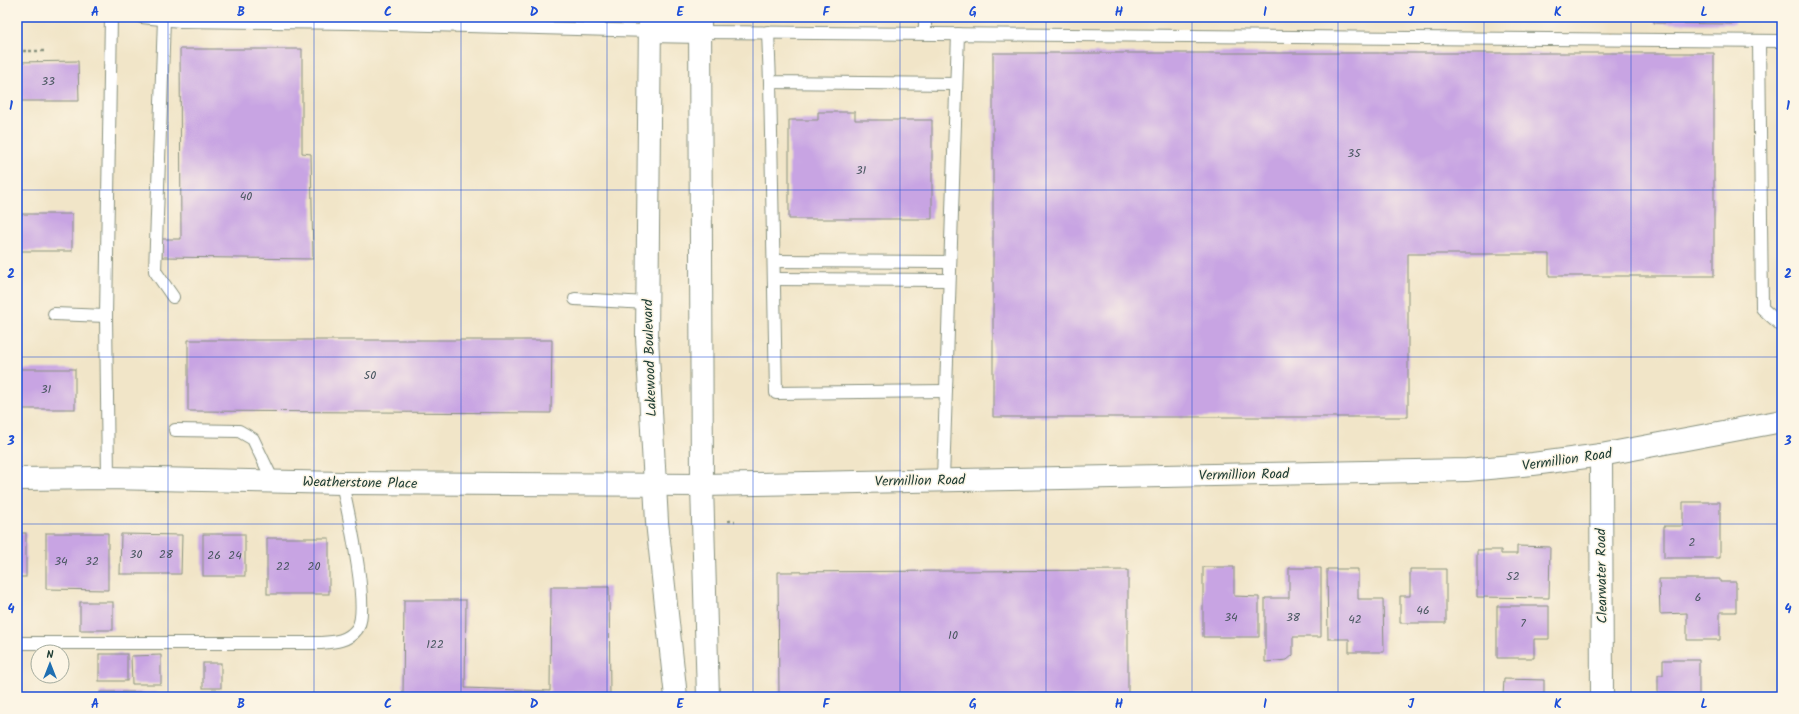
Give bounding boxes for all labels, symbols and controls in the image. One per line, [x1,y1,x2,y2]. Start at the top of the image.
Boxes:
text: A [91,2,99,23]
text: B [237,2,245,23]
text: C [384,2,392,23]
text: D [530,2,539,23]
text: E [676,2,684,23]
text: F [822,2,830,23]
text: G [969,2,977,23]
text: H [1115,2,1124,23]
text: I [1263,2,1267,23]
text: J [1408,2,1415,23]
text: K [1554,2,1562,23]
text: L [1700,2,1708,23]
house number: 33 [41,72,55,91]
text: 1 [9,96,13,117]
text: 1 [1786,96,1790,117]
house number: 35 [1347,144,1362,163]
house number: 31 [856,161,867,180]
house number: 40 [240,187,252,206]
text: 2 [7,264,15,285]
text: 2 [1784,264,1792,285]
street label: Lakewood Boulevard [637,298,663,417]
house number: 50 [364,366,376,385]
house number: 31 [41,380,52,399]
text: 3 [6,431,15,452]
text: 3 [1783,431,1792,452]
street label: Vermillion Road [1521,443,1614,477]
street label: Vermillion Road [1199,463,1290,487]
street label: Vermillion Road [875,469,966,493]
street label: Weatherstone Place [302,471,418,495]
street label: Clearwater Road [1590,527,1614,624]
house number: 2 [1689,533,1696,552]
house number: 30 [130,545,142,564]
house number: 28 [159,545,174,564]
house number: 26 [207,546,221,565]
house number: 24 [228,546,242,565]
house number: 34 [54,552,68,571]
house number: 32 [85,552,99,571]
house number: 22 [276,557,290,576]
house number: 20 [308,557,320,576]
house number: 52 [1506,567,1520,586]
house number: 6 [1695,588,1701,607]
text: 4 [7,599,15,620]
text: 4 [1784,599,1792,620]
house number: 46 [1416,601,1430,620]
house number: 34 [1224,608,1238,627]
house number: 38 [1286,608,1301,627]
house number: 42 [1348,610,1362,629]
house number: 7 [1520,614,1526,633]
house number: 10 [948,626,958,645]
house number: 122 [426,635,444,654]
north arrow [30,644,70,684]
text: N [47,646,54,664]
text: A [91,694,99,714]
text: B [237,694,245,714]
text: C [384,694,392,714]
text: D [530,694,539,714]
text: E [676,694,684,714]
text: F [822,694,830,714]
text: G [969,694,977,714]
text: H [1115,694,1124,714]
text: I [1263,694,1267,714]
text: J [1408,694,1415,714]
text: K [1554,694,1562,714]
text: L [1700,694,1708,714]

